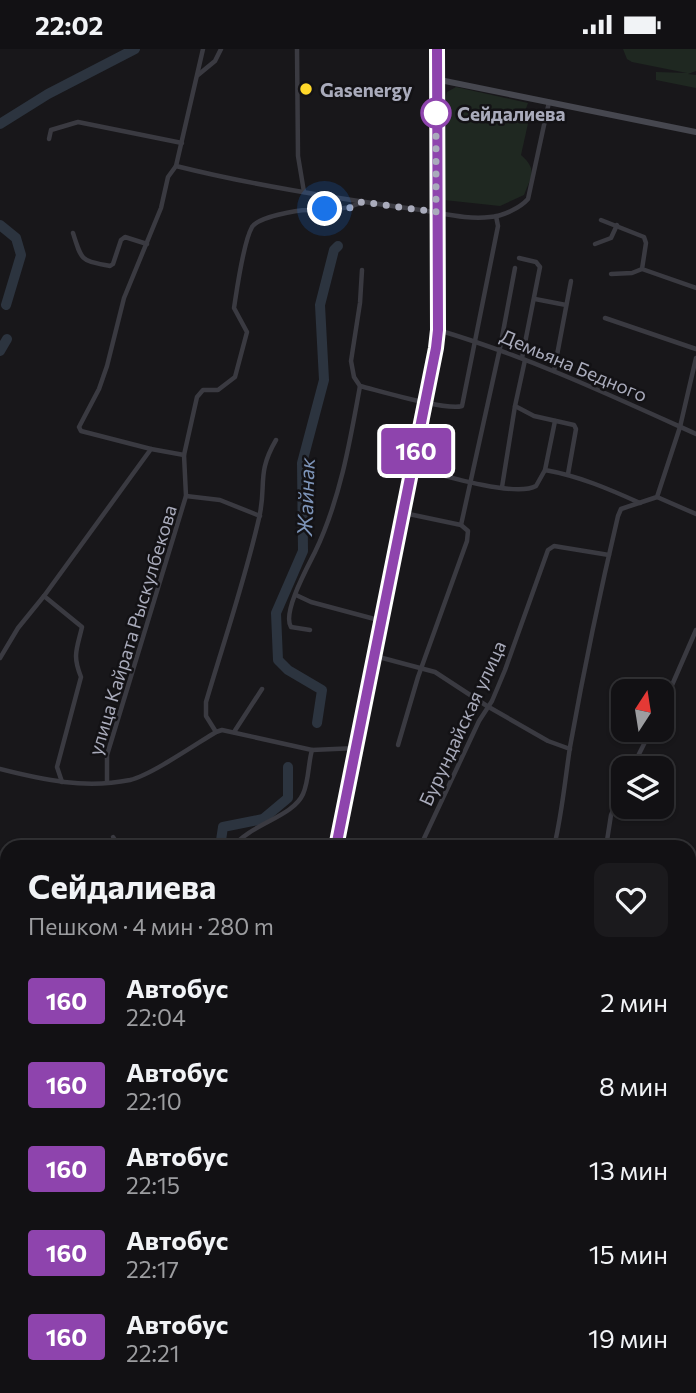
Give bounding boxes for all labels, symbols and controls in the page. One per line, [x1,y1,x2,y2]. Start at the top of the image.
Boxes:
text: 22:02 [35,9,103,40]
place label: Gasenergy [320,78,413,101]
marker: Gasenergy [298,81,314,97]
marker: Сейдалиева [421,98,451,128]
place label: Сейдалиева [457,102,565,125]
your location [307,191,342,226]
street label: Демьяна Бедного [497,324,651,406]
line badge: 160 [376,428,456,474]
text: 160 [395,436,437,465]
water label: Жайнак [291,456,319,538]
street label: улица Кайрата Рыскулбекова [83,502,181,758]
street label: Бурундайская улица [414,637,510,809]
north arrow [611,679,674,742]
map controls [611,679,674,819]
button: layers [611,756,674,819]
button: heart [594,863,668,937]
text: Сейдалиева [28,865,216,906]
text: Пешком · 4 мин · 280 m [28,912,274,940]
text: Автобус [126,972,228,1003]
text: 160 [46,986,87,1015]
text: 2 мин [600,986,668,1017]
text: 22:04 [126,1003,186,1031]
text: Автобус [126,1056,228,1087]
text: 160 [46,1070,87,1099]
text: 8 мин [599,1070,668,1101]
text: 22:10 [126,1087,182,1115]
text: Автобус [126,1140,228,1171]
text: 160 [46,1154,87,1183]
text: 13 мин [589,1154,668,1185]
text: 22:15 [126,1171,180,1199]
text: Автобус [126,1224,228,1255]
text: 160 [46,1238,87,1267]
text: 15 мин [589,1238,668,1269]
text: 22:17 [126,1255,179,1283]
text: Автобус [126,1308,228,1339]
text: 160 [46,1322,87,1351]
text: 19 мин [588,1322,668,1353]
text: 22:21 [126,1339,180,1367]

